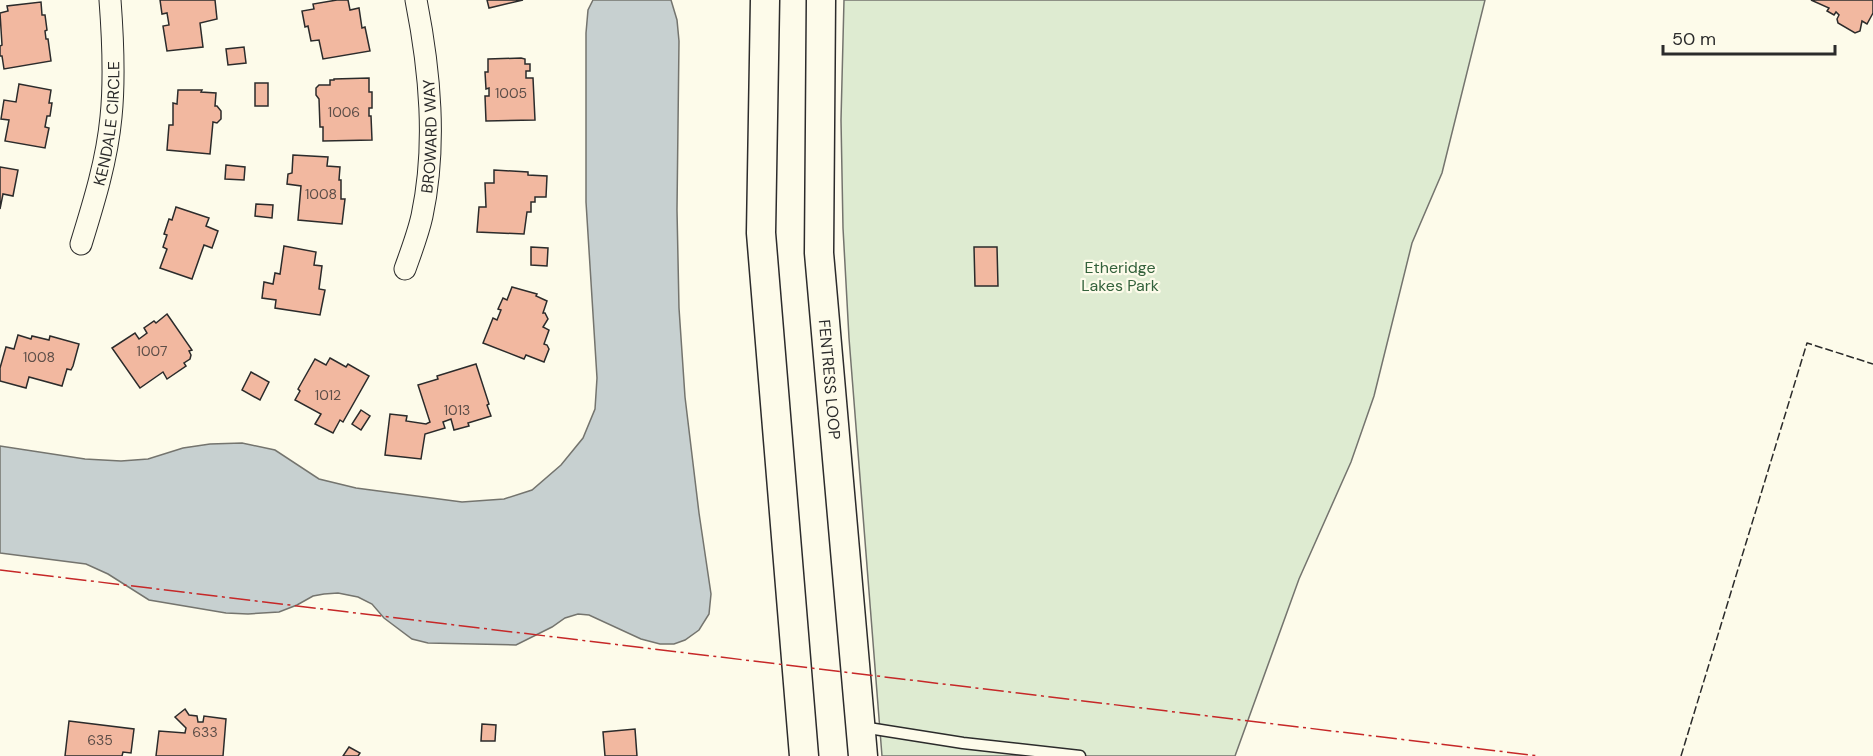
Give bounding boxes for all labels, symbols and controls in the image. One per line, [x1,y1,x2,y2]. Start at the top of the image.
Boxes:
scale bar [1663,18,1836,56]
text: 50 m [1672,27,1716,51]
street label: KENDALE CIRCLE [88,61,124,188]
street label: BROWARD WAY [416,78,441,194]
house number: 1005 [495,84,527,102]
house number: 1006 [328,103,360,121]
house number: 1008 [305,185,337,203]
park label: Etheridge Lakes Park [1081,257,1159,296]
street label: FENTRESS LOOP [814,319,846,440]
house number: 1007 [137,342,167,360]
house number: 1008 [23,348,55,366]
house number: 1012 [315,386,341,404]
house number: 1013 [444,401,470,419]
house number: 633 [192,723,218,741]
house number: 635 [87,731,113,749]

